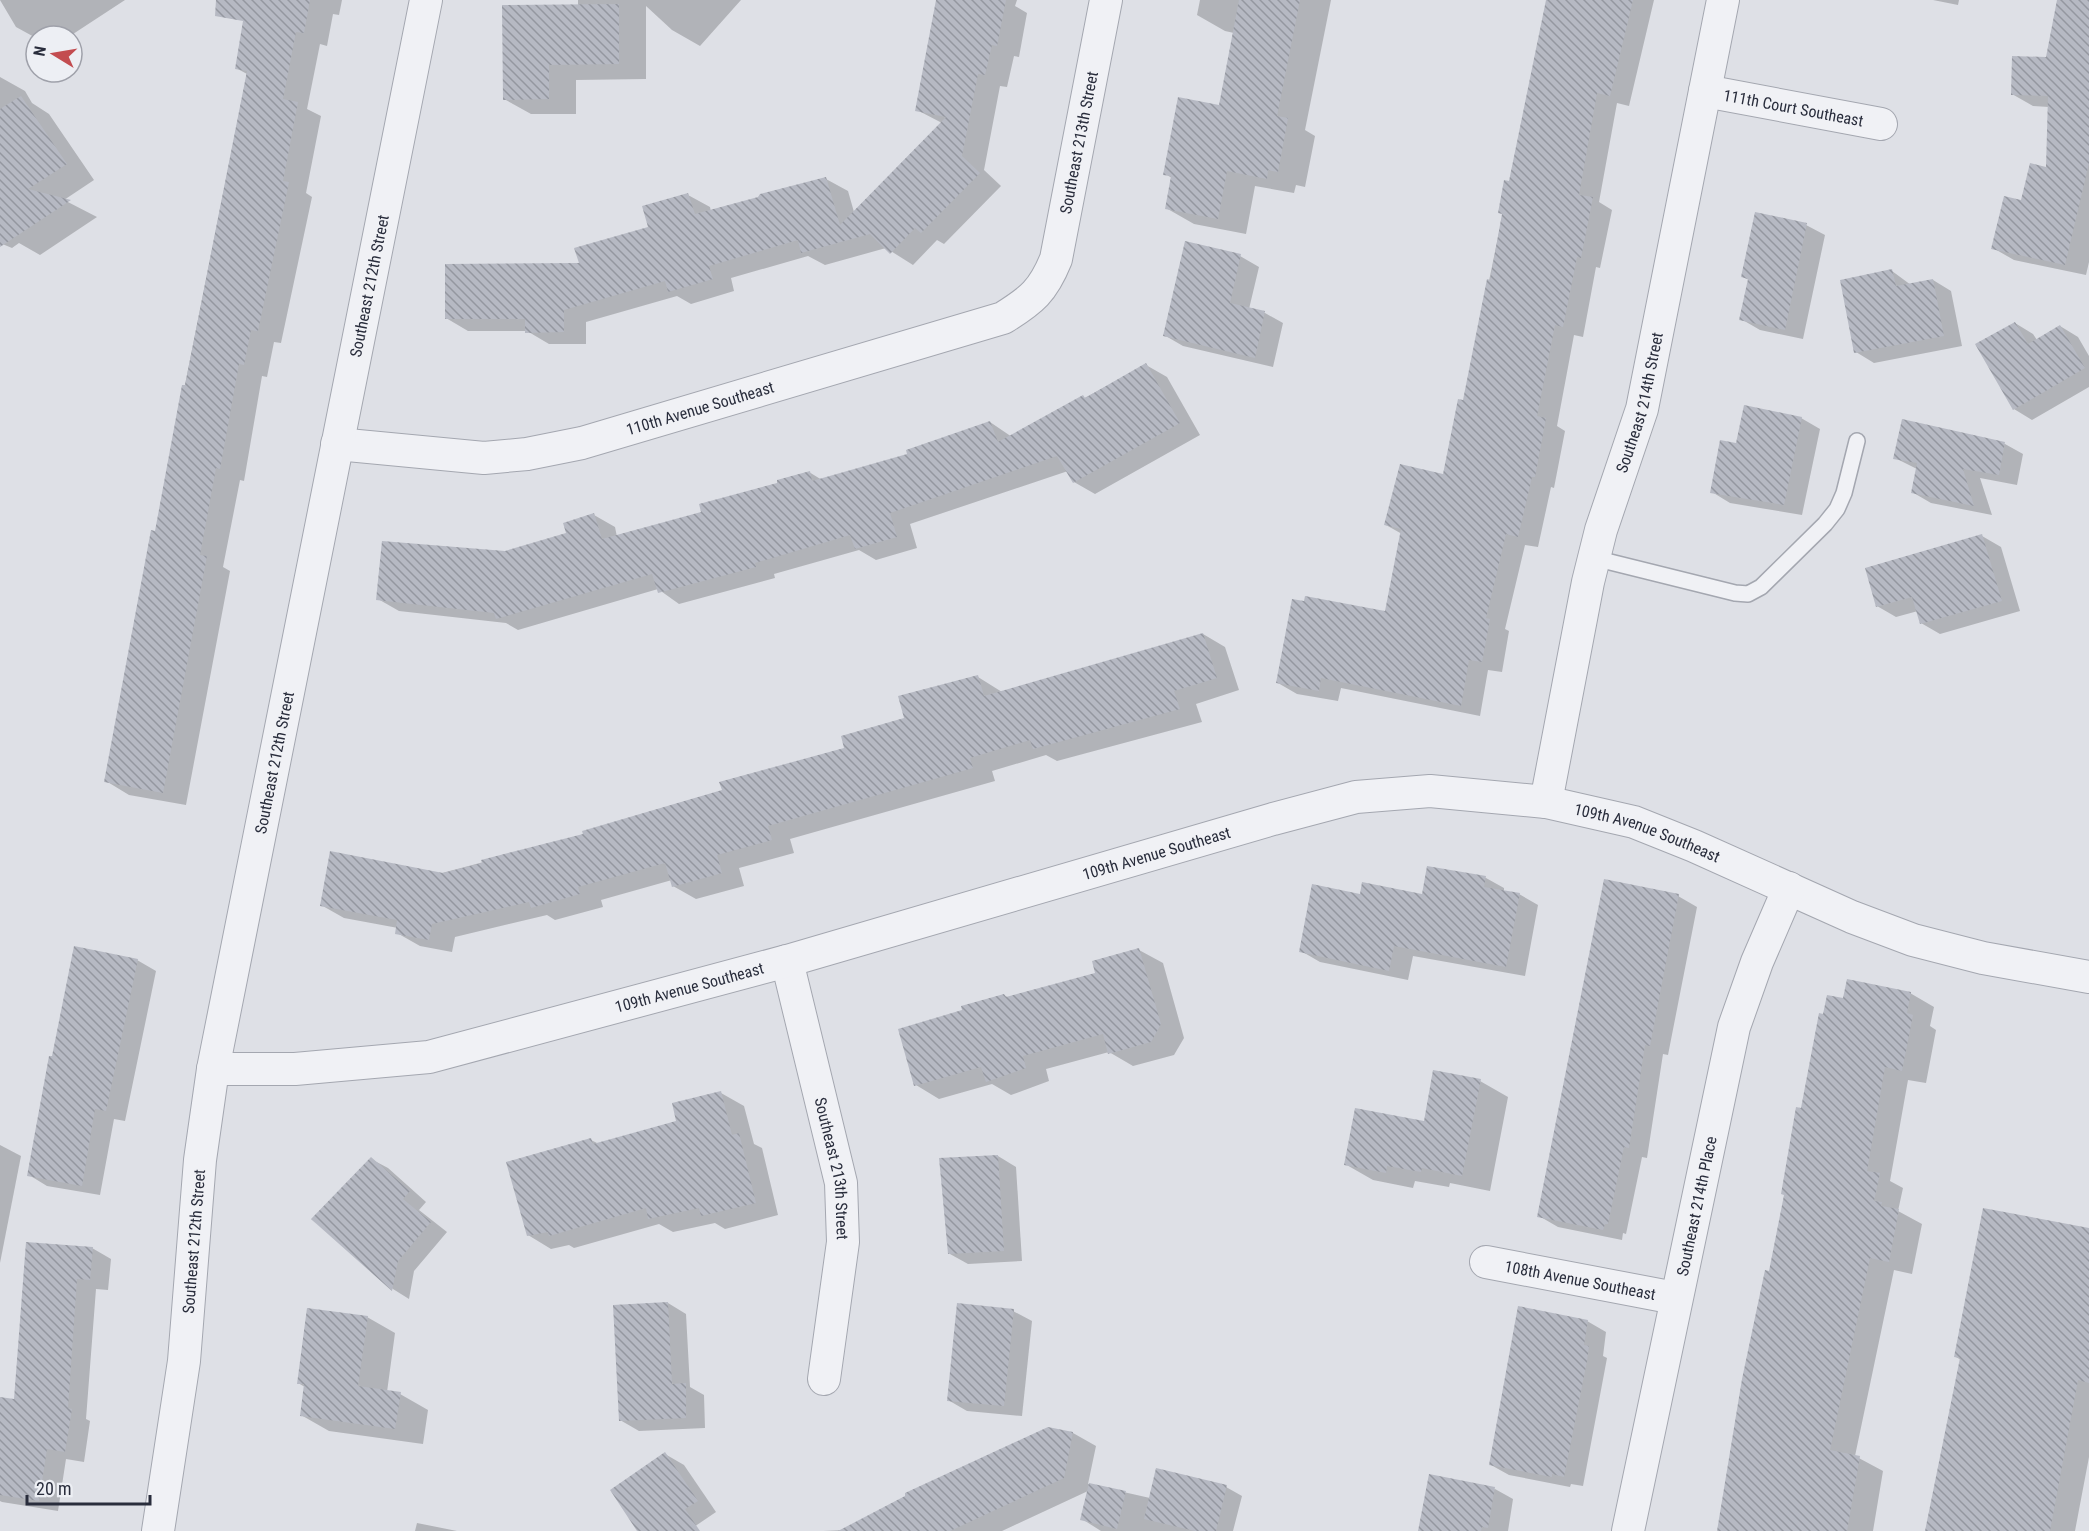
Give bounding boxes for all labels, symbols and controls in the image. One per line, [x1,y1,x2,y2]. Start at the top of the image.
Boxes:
north arrow [24,24,84,84]
text: N [30,45,50,58]
street label: Southeast 213th Street [1056,69,1102,215]
street label: 111th Court Southeast [1722,86,1865,131]
street label: Southeast 212th Street [346,213,393,359]
street label: Southeast 214th Street [1612,330,1667,475]
street label: 110th Avenue Southeast [624,377,777,439]
street label: Southeast 212th Street [251,690,298,836]
street label: 109th Avenue Southeast [1572,800,1723,867]
street label: 109th Avenue Southeast [1080,823,1233,884]
street label: 109th Avenue Southeast [613,959,766,1017]
street label: Southeast 213th Street [811,1096,852,1240]
street label: Southeast 214th Place [1673,1135,1721,1278]
street label: Southeast 212th Street [179,1168,209,1314]
street label: 108th Avenue Southeast [1503,1257,1658,1304]
scale bar [27,1468,150,1506]
text: 20 m [36,1478,71,1499]

